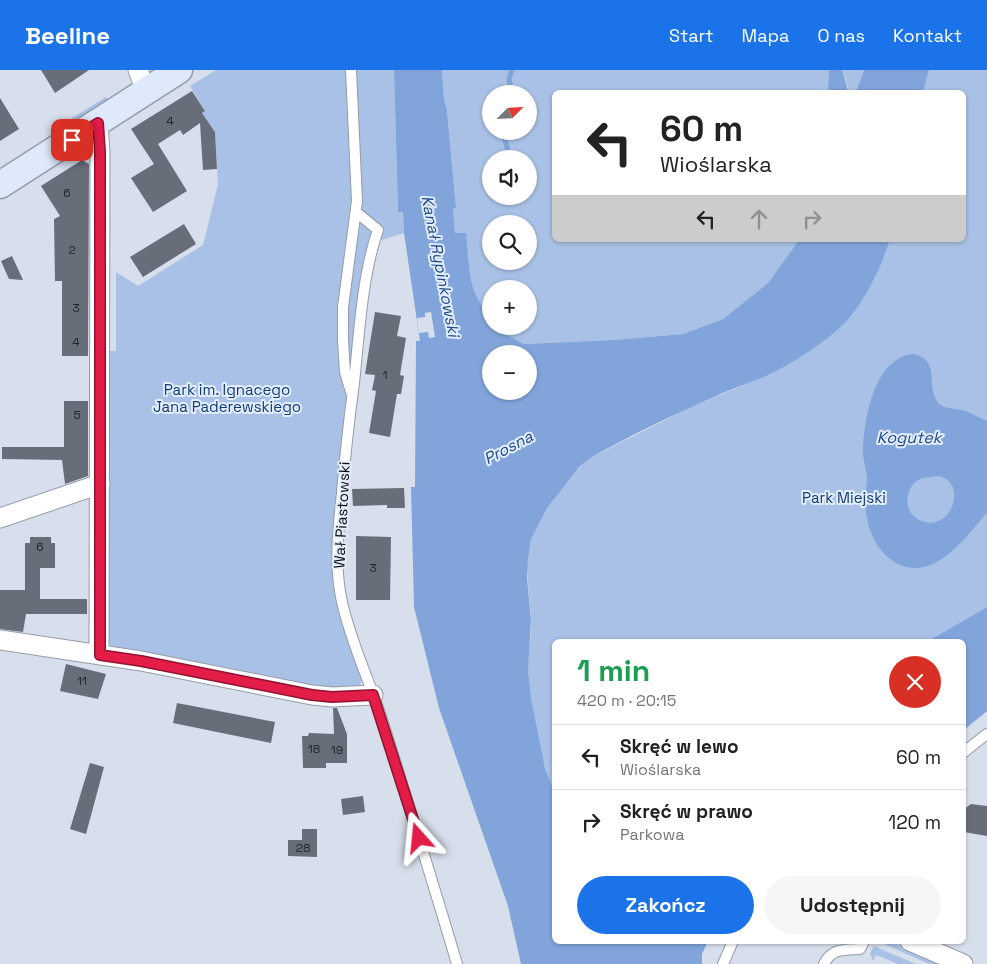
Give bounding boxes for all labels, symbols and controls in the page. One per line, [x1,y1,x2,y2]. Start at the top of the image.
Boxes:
text: Beeline [25,20,110,51]
text: Start [669,24,714,47]
text: Mapa [742,24,789,47]
text: O nas [817,24,865,47]
text: Kontakt [893,24,962,47]
north arrow [482,85,538,140]
map controls [482,85,537,400]
text: 60 m [660,107,743,151]
icon: left [577,110,642,175]
house number: 4 [166,113,174,129]
pin [51,119,93,161]
icon: arrive [58,126,86,154]
button: sound [482,150,537,205]
text: Wioślarska [660,150,772,178]
house number: 6 [63,185,71,201]
water label: Kanał Rypinkowski [417,194,465,341]
icon: left [692,205,720,233]
icon: ahead [745,205,773,233]
icon: right [798,205,826,233]
button: search [482,215,537,270]
house number: 2 [68,242,76,258]
button: + [482,280,537,335]
house number: 3 [72,300,80,316]
house number: 4 [72,334,80,350]
button: − [482,345,537,400]
house number: 1 [382,367,388,383]
park label: Park im. Ignacego Jana Paderewskiego [153,380,301,416]
house number: 5 [73,407,81,423]
water label: Prosna [480,425,537,469]
water label: Kogutek [877,427,944,448]
street label: Wał Piastowski [329,461,354,569]
park label: Park Miejski [802,488,886,507]
house number: 6 [36,539,44,555]
house number: 3 [369,560,377,576]
text: 1 min [577,651,650,690]
button: close [889,656,941,708]
house number: 11 [77,673,87,689]
text: 420 m · 20:15 [577,690,676,711]
text: Skręć w lewo [620,734,739,759]
house number: 18 [308,741,320,757]
house number: 19 [331,742,343,758]
icon: left [577,743,605,771]
text: 60 m [896,745,941,770]
text: Wioślarska [620,759,701,780]
text: Skręć w prawo [620,799,753,824]
icon: right [577,808,605,836]
text: 120 m [888,810,941,835]
position arrow [392,811,444,863]
text: Parkowa [620,824,684,845]
house number: 28 [296,840,310,856]
button: Zakończ [577,876,754,934]
button: Udostępnij [764,876,941,934]

